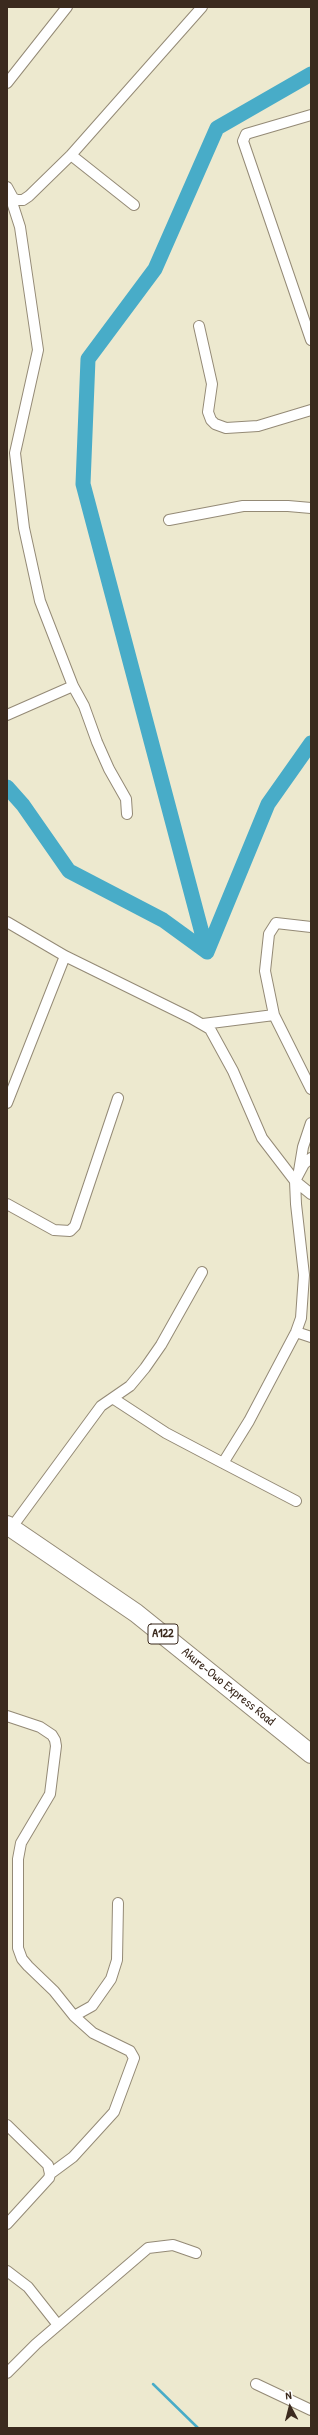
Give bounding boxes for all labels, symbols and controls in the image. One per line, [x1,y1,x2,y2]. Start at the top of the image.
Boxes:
road number: A122 [148,1624,178,1644]
street label: Akure-Owo Express Road [178,1645,278,1729]
north arrow [270,2387,310,2427]
text: N [285,2388,292,2402]

